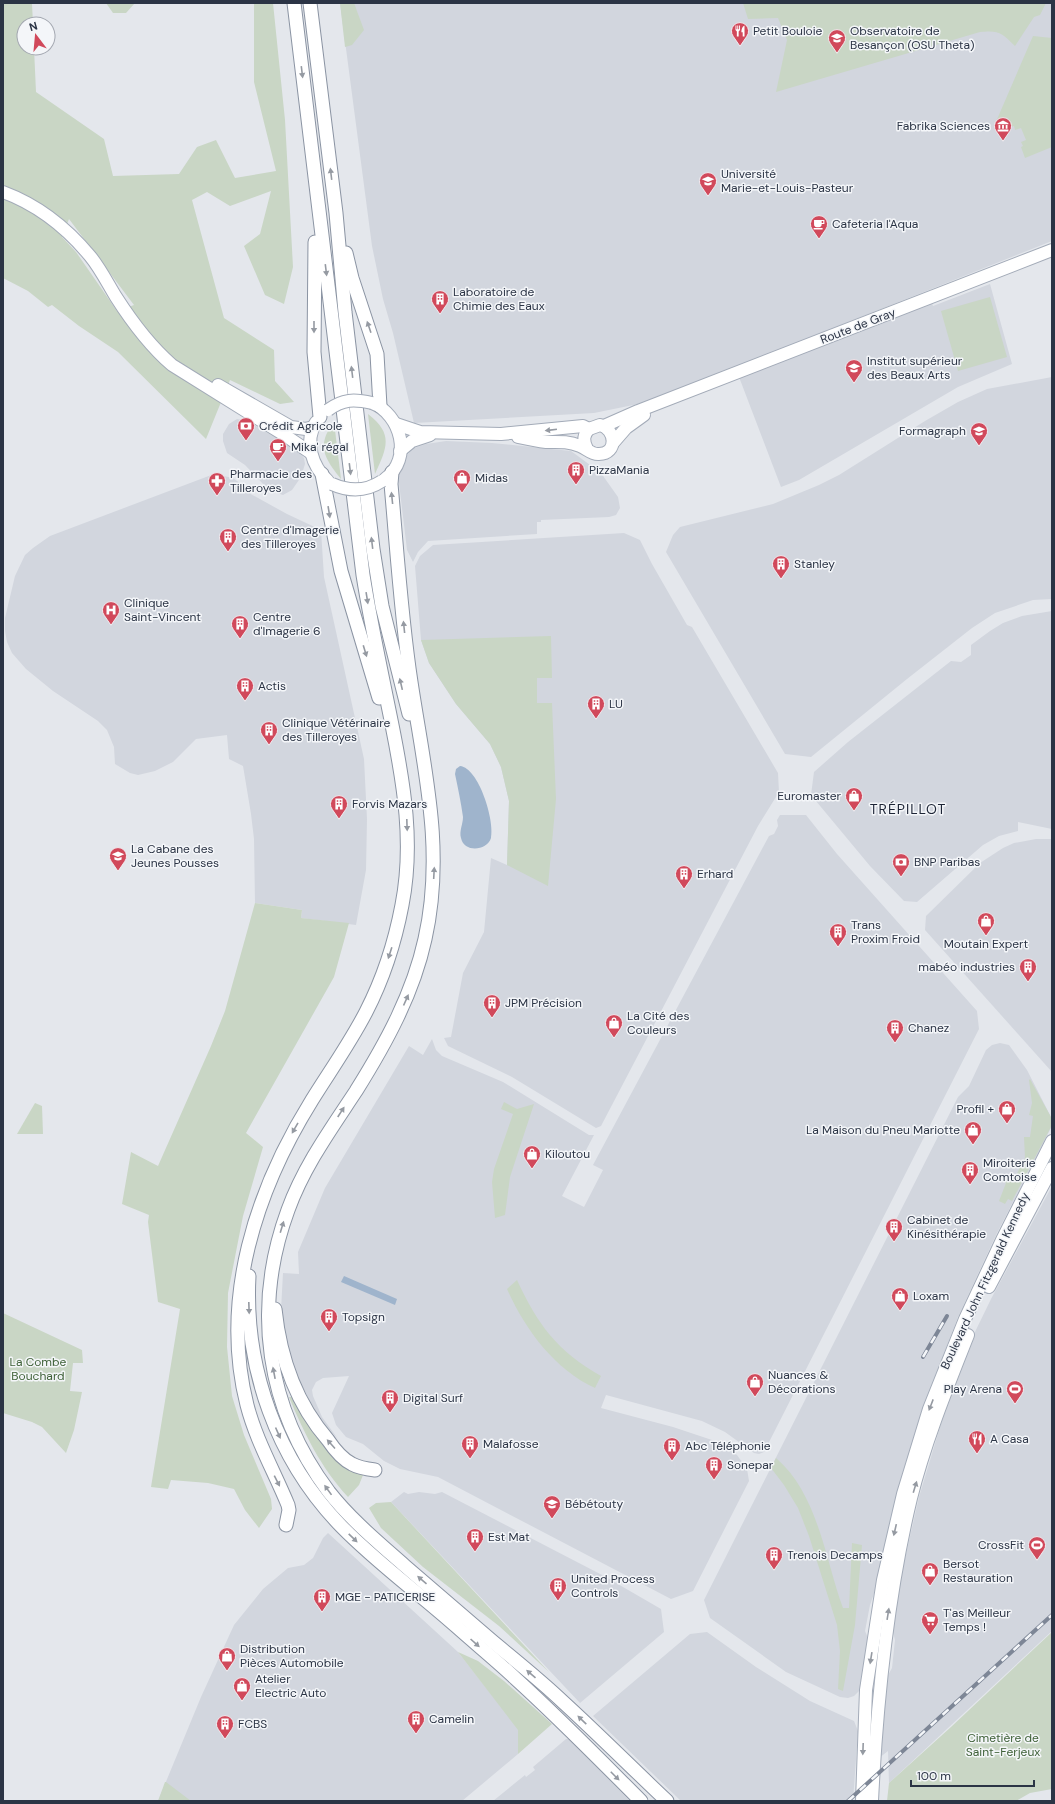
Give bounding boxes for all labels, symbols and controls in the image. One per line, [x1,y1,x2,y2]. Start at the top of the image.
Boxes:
north arrow [16,16,56,56]
text: N [27,19,39,34]
restaurant icon: Petit Bouloie [730,21,750,46]
place label: Petit Bouloie [753,23,823,39]
place label: Observatoire de Besançon (OSU Theta) [850,23,974,53]
school or university icon: Observatoire de Besançon (OSU Theta) [827,28,847,53]
one-way arrow [299,66,305,78]
museum icon: Fabrika Sciences [993,116,1013,141]
place label: Fabrika Sciences [897,118,990,134]
place label: Université Marie-et-Louis-Pasteur [721,166,854,196]
one-way arrow [328,168,334,180]
school or university icon: Université Marie-et-Louis-Pasteur [698,171,718,196]
cafe icon: Cafeteria l'Aqua [809,214,829,239]
place label: Cafeteria l'Aqua [832,216,918,232]
one-way arrow [322,264,329,276]
place label: Laboratoire de Chimie des Eaux [453,284,545,314]
building icon: Laboratoire de Chimie des Eaux [430,289,450,314]
street label: Route de Gray [818,304,898,348]
one-way arrow [366,320,372,332]
one-way arrow [311,321,317,334]
place label: Institut supérieur des Beaux Arts [867,353,963,383]
school or university icon: Institut supérieur des Beaux Arts [844,358,864,383]
one-way arrow [349,366,355,378]
bank icon: Crédit Agricole [236,416,256,441]
place label: Crédit Agricole [259,418,343,434]
school or university icon: Formagraph [969,421,989,446]
place label: Formagraph [899,423,966,439]
one-way arrow [545,427,557,433]
cafe icon: Mika' régal [268,437,288,462]
place label: Mika' régal [291,439,349,455]
building icon: PizzaMania [566,460,586,485]
place label: PizzaMania [589,462,649,478]
one-way arrow [347,463,353,475]
place label: Pharmacie des Tilleroyes [230,466,312,496]
shop icon: Midas [452,468,472,493]
place label: Midas [475,470,508,486]
pharmacy icon: Pharmacie des Tilleroyes [207,471,227,496]
one-way arrow [389,492,395,504]
one-way arrow [326,506,332,518]
place label: Centre d'Imagerie des Tilleroyes [241,522,339,552]
building icon: Centre d'Imagerie des Tilleroyes [218,527,238,552]
one-way arrow [369,537,376,549]
building icon: Stanley [771,554,791,579]
place label: Stanley [794,556,835,572]
one-way arrow [364,592,370,604]
place label: Clinique Saint-Vincent [124,595,201,625]
hospital icon: Clinique Saint-Vincent [101,600,121,625]
place label: Centre d'Imagerie 6 [253,609,321,639]
building icon: Centre d'Imagerie 6 [230,614,250,639]
one-way arrow [401,621,408,633]
one-way arrow [362,646,368,658]
building icon: Actis [235,676,255,701]
place label: Actis [258,678,286,694]
one-way arrow [397,678,403,690]
building icon: LU [586,694,606,719]
place label: LU [609,696,623,712]
place label: Clinique Vétérinaire des Tilleroyes [282,715,390,745]
building icon: Clinique Vétérinaire des Tilleroyes [259,720,279,745]
shop icon: Euromaster [844,786,864,811]
place label: Euromaster [777,788,842,804]
building icon: Forvis Mazars [329,794,349,819]
place label: Forvis Mazars [352,796,427,812]
district label: TRÉPILLOT [870,800,946,818]
one-way arrow [404,819,411,831]
place label: La Cabane des Jeunes Pousses [131,841,219,871]
school or university icon: La Cabane des Jeunes Pousses [108,846,128,871]
bank icon: BNP Paribas [891,852,911,877]
place label: BNP Paribas [914,854,980,870]
building icon: Erhard [674,864,694,889]
one-way arrow [431,866,437,879]
place label: Erhard [697,866,733,882]
shop icon: Moutain Expert [976,911,996,936]
place label: Trans Proxim Froid [851,917,920,947]
building icon: Trans Proxim Froid [828,922,848,947]
place label: Moutain Expert [944,936,1029,952]
one-way arrow [387,947,393,959]
building icon: mabéo industries [1018,957,1038,982]
place label: mabéo industries [918,959,1015,975]
building icon: JPM Précision [482,993,502,1018]
one-way arrow [403,994,409,1005]
place label: JPM Précision [505,995,582,1011]
place label: La Cité des Couleurs [627,1008,689,1038]
shop icon: La Cité des Couleurs [604,1013,624,1038]
building icon: Chanez [885,1018,905,1043]
place label: Chanez [908,1020,949,1036]
shop icon: Profil + [997,1099,1017,1124]
place label: Profil + [956,1101,994,1117]
one-way arrow [338,1106,345,1118]
shop icon: La Maison du Pneu Mariotte [963,1120,983,1145]
place label: La Maison du Pneu Mariotte [806,1122,960,1138]
one-way arrow [291,1123,298,1134]
shop icon: Kiloutou [522,1144,542,1169]
place label: Kiloutou [545,1146,590,1162]
place label: Miroiterie Comtoise [983,1155,1037,1185]
building icon: Miroiterie Comtoise [960,1160,980,1185]
street label: Boulevard John Fitzgerald Kennedy [937,1190,1033,1372]
place label: Cabinet de Kinésithérapie [907,1212,986,1242]
building icon: Cabinet de Kinésithérapie [884,1217,904,1242]
one-way arrow [279,1221,285,1233]
shop icon: Loxam [890,1286,910,1311]
place label: Loxam [913,1288,949,1304]
one-way arrow [245,1302,252,1314]
building icon: Topsign [319,1307,339,1332]
place label: Topsign [342,1309,385,1325]
park label: La Combe Bouchard [10,1354,67,1384]
one-way arrow [271,1367,277,1379]
place label: Nuances & Décorations [768,1367,835,1397]
shop icon: Nuances & Décorations [745,1372,765,1397]
sports icon: Play Arena [1005,1379,1025,1404]
place label: Play Arena [944,1381,1002,1397]
building icon: Digital Surf [380,1388,400,1413]
place label: Digital Surf [403,1390,463,1406]
one-way arrow [927,1400,933,1412]
one-way arrow [275,1428,281,1439]
restaurant icon: A Casa [967,1429,987,1454]
place label: A Casa [990,1431,1029,1447]
building icon: Malafosse [460,1434,480,1459]
place label: Malafosse [483,1436,539,1452]
building icon: Abc Téléphonie [662,1436,682,1461]
place label: Abc Téléphonie [685,1438,771,1454]
one-way arrow [327,1440,336,1449]
building icon: Sonepar [704,1455,724,1480]
place label: Sonepar [727,1457,774,1473]
one-way arrow [274,1475,280,1487]
one-way arrow [912,1481,918,1493]
one-way arrow [324,1484,332,1495]
school or university icon: Bébétouty [542,1494,562,1519]
place label: Bébétouty [565,1496,623,1512]
one-way arrow [891,1524,897,1536]
building icon: Est Mat [465,1527,485,1552]
place label: Est Mat [488,1529,530,1545]
one-way arrow [348,1533,358,1543]
sports icon: CrossFit [1027,1535,1047,1560]
place label: CrossFit [978,1537,1024,1553]
building icon: Trenois Decamps [764,1545,784,1570]
place label: Trenois Decamps [787,1547,883,1563]
place label: Bersot Restauration [943,1556,1013,1586]
shop icon: Bersot Restauration [920,1561,940,1586]
place label: United Process Controls [571,1571,655,1601]
one-way arrow [416,1576,427,1585]
building icon: United Process Controls [548,1576,568,1601]
building icon: MGE - PATICERISE [312,1587,332,1612]
place label: MGE - PATICERISE [335,1589,436,1605]
place label: T'as Meilleur Temps ! [943,1605,1011,1635]
one-way arrow [885,1608,891,1620]
supermarket icon: T'as Meilleur Temps ! [920,1610,940,1635]
one-way arrow [470,1639,480,1648]
place label: Distribution Pièces Automobile [240,1641,344,1671]
shop icon: Distribution Pièces Automobile [217,1646,237,1671]
one-way arrow [868,1652,874,1664]
one-way arrow [526,1669,536,1678]
place label: Atelier Electric Auto [255,1671,326,1701]
shop icon: Atelier Electric Auto [232,1676,252,1701]
building icon: Camelin [406,1709,426,1734]
place label: Camelin [429,1711,474,1727]
building icon: FCBS [215,1714,235,1739]
one-way arrow [577,1715,587,1725]
place label: FCBS [238,1716,267,1732]
park label: Cimetière de Saint-Ferjeux [966,1730,1040,1760]
one-way arrow [860,1743,866,1756]
scale bar [911,1762,1034,1788]
text: 100 m [917,1768,951,1784]
one-way arrow [610,1771,620,1781]

